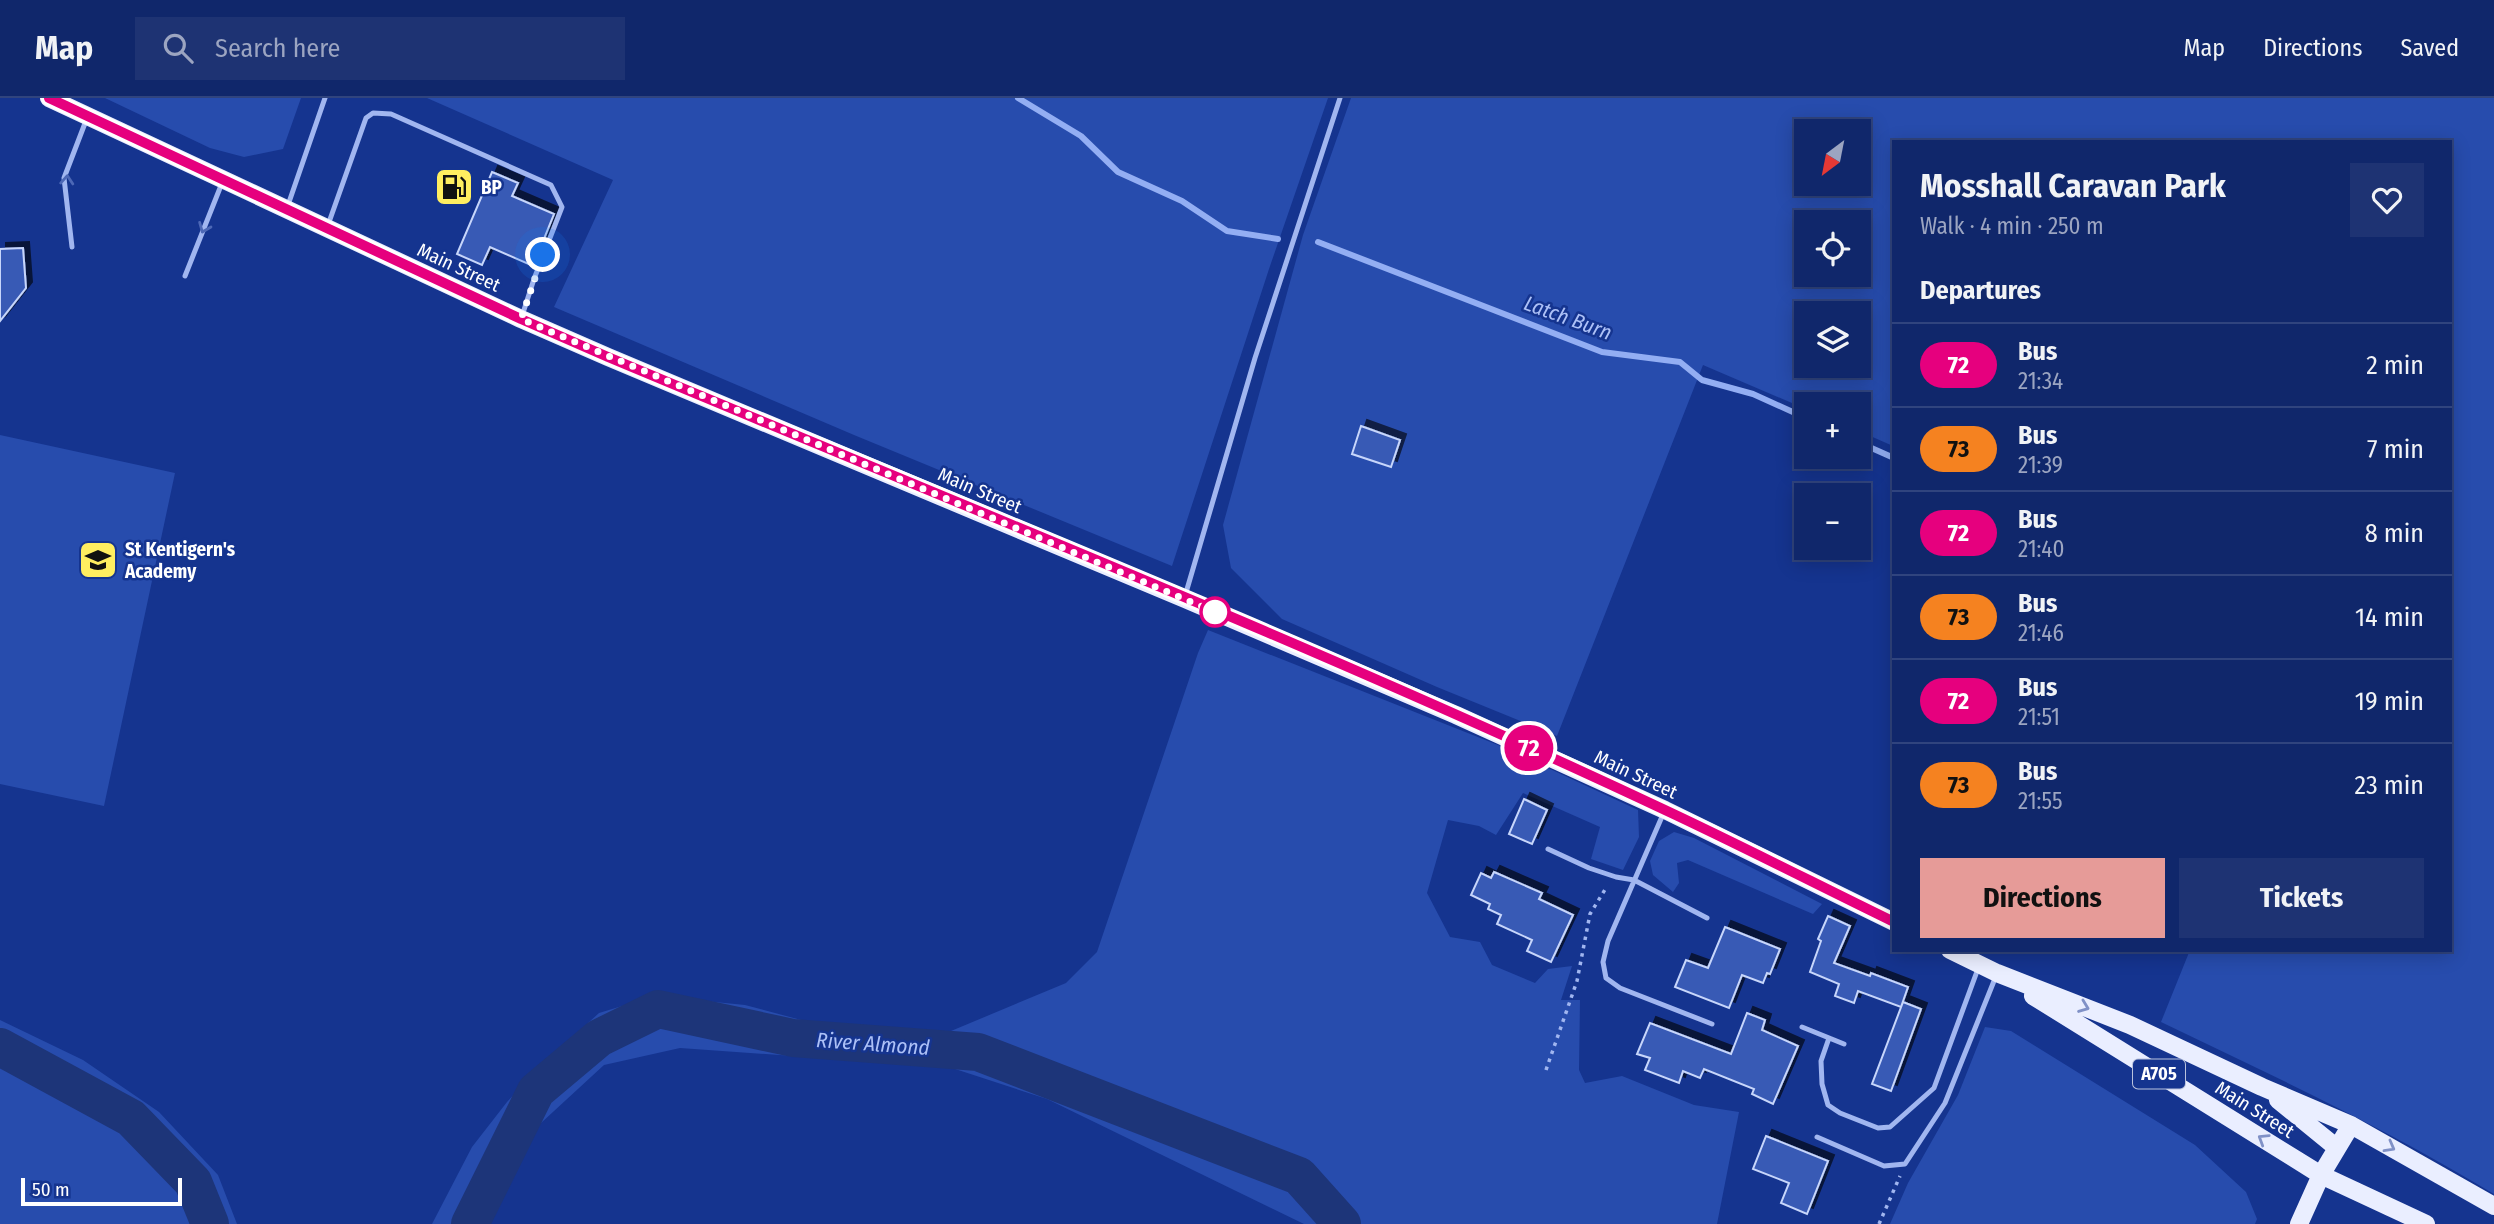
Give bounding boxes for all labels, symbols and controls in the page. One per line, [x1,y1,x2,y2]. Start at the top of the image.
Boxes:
search box [135,17,625,80]
text: Map [35,28,93,68]
icon: search [159,29,197,67]
text: Search here [215,33,340,64]
text: Map [2184,34,2225,62]
text: Directions [2263,34,2362,62]
text: Saved [2400,34,2459,62]
north arrow [1794,119,1871,196]
map controls [1794,119,1871,560]
button: heart [2350,163,2424,237]
fuel station icon: BP [433,166,475,208]
text: Mosshall Caravan Park [1920,166,2226,206]
one-way arrow [59,174,74,185]
place label: BP [481,176,503,199]
button: locate [1794,210,1871,287]
text: Walk · 4 min · 250 m [1920,212,2104,240]
one-way arrow [199,221,213,233]
your location [525,237,560,272]
street label: Main Street [414,238,505,297]
text: Departures [1920,275,2041,306]
water label: Latch Burn [1521,290,1615,346]
button: layers [1794,301,1871,378]
text: Bus [2018,336,2057,367]
text: 2 min [2366,350,2424,381]
text: 72 [1948,351,1969,379]
text: 21:34 [2018,367,2063,395]
button: + [1794,392,1871,469]
text: Bus [2018,420,2057,451]
text: 7 min [2367,434,2424,465]
text: 73 [1948,435,1969,463]
text: 21:39 [2018,451,2063,479]
street label: Main Street [934,463,1026,519]
button: − [1794,483,1871,560]
text: Bus [2018,504,2057,535]
text: 8 min [2365,518,2424,549]
text: 72 [1948,519,1969,547]
text: 21:40 [2018,535,2064,563]
place label: St Kentigern's Academy [124,538,236,583]
school or university icon: St Kentigern's Academy [77,539,119,581]
text: Bus [2018,588,2057,619]
unlabelled marker [1200,597,1230,627]
text: 14 min [2355,602,2424,633]
text: 73 [1948,603,1969,631]
text: 21:46 [2018,619,2064,647]
text: Bus [2018,672,2057,703]
text: 19 min [2355,686,2424,717]
text: 72 [1948,687,1969,715]
text: 21:51 [2018,703,2060,731]
line badge: 72 [1498,725,1560,771]
text: 72 [1518,734,1540,762]
street label: Main Street [1591,745,1682,804]
text: Bus [2018,756,2057,787]
text: 23 min [2355,770,2424,801]
text: 73 [1948,771,1969,799]
text: 21:55 [2018,787,2063,815]
button: Directions [1920,858,2165,938]
button: Tickets [2179,858,2424,938]
one-way arrow [2077,998,2089,1012]
water label: River Almond [815,1027,931,1061]
road number: A705 [2133,1059,2185,1088]
street label: Main Street [2211,1076,2299,1143]
one-way arrow [2258,1135,2271,1148]
one-way arrow [2383,1139,2396,1152]
scale bar [21,1175,182,1207]
text: 50 m [32,1178,70,1201]

